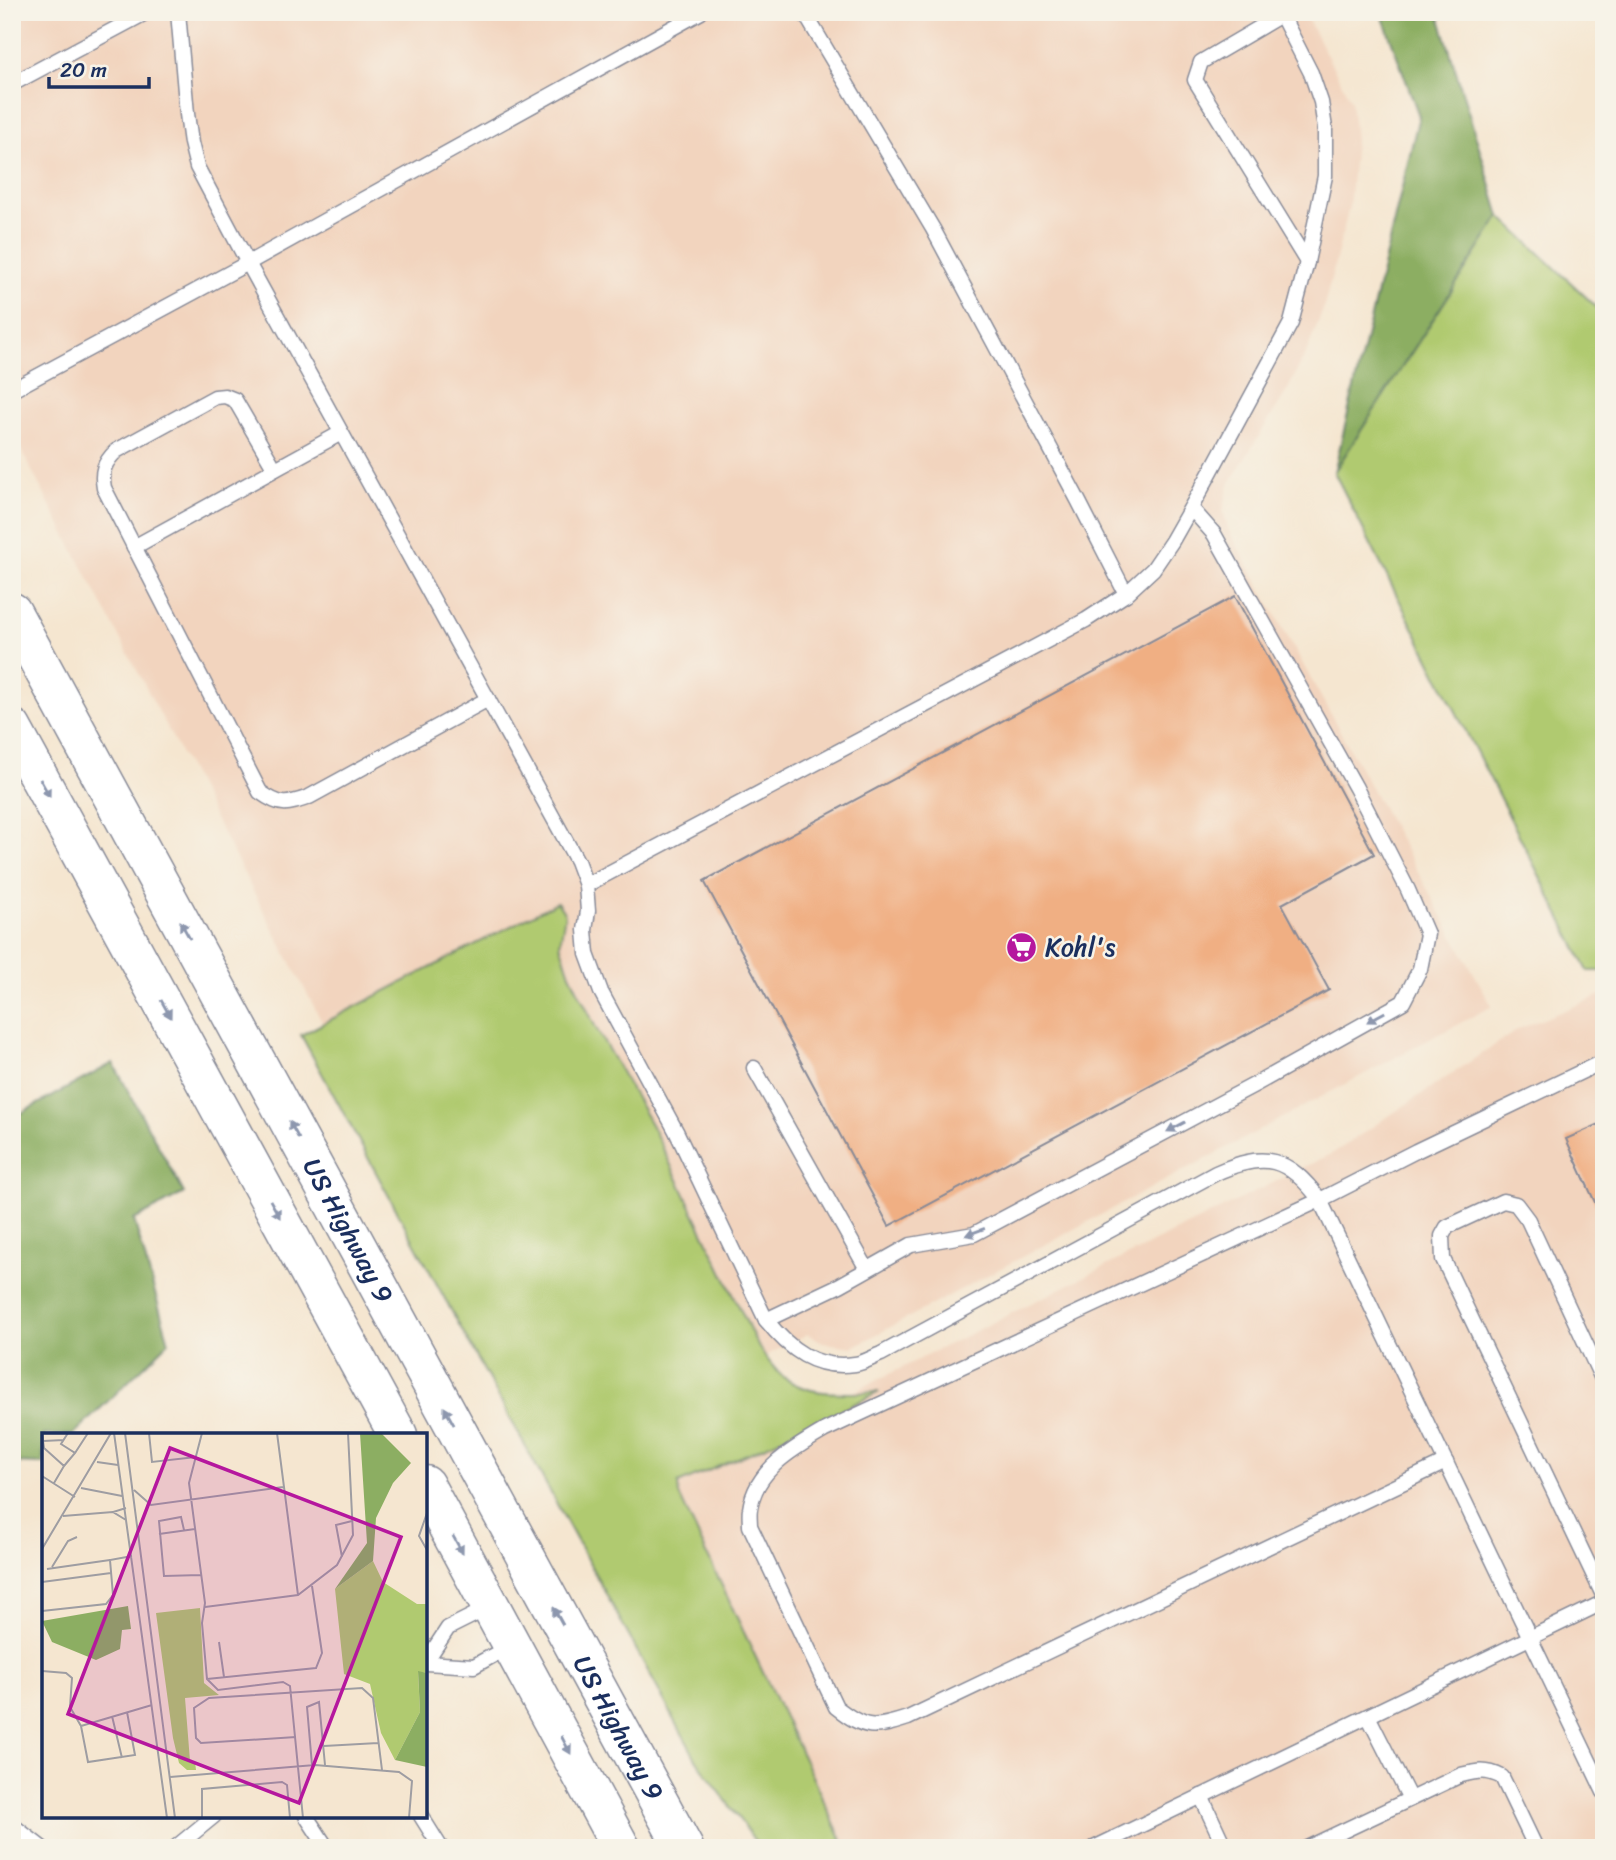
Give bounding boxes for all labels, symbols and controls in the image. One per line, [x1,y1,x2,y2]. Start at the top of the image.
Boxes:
scale bar [49,46,149,90]
text: 20 m [60,51,107,89]
one-way arrow [39,778,51,798]
one-way arrow [179,920,191,940]
place label: Kohl's [1045,924,1116,970]
supermarket icon: Kohl's [1005,930,1039,964]
one-way arrow [160,999,171,1019]
one-way arrow [1366,1011,1385,1023]
one-way arrow [288,1120,300,1140]
one-way arrow [1166,1121,1186,1133]
street label: US Highway 9 [290,1149,407,1312]
one-way arrow [269,1199,280,1219]
one-way arrow [964,1227,985,1238]
one-way arrow [444,1406,455,1426]
inset map [42,1433,427,1818]
one-way arrow [452,1535,464,1555]
one-way arrow [552,1606,564,1625]
street label: US Highway 9 [560,1647,677,1809]
one-way arrow [560,1735,572,1755]

